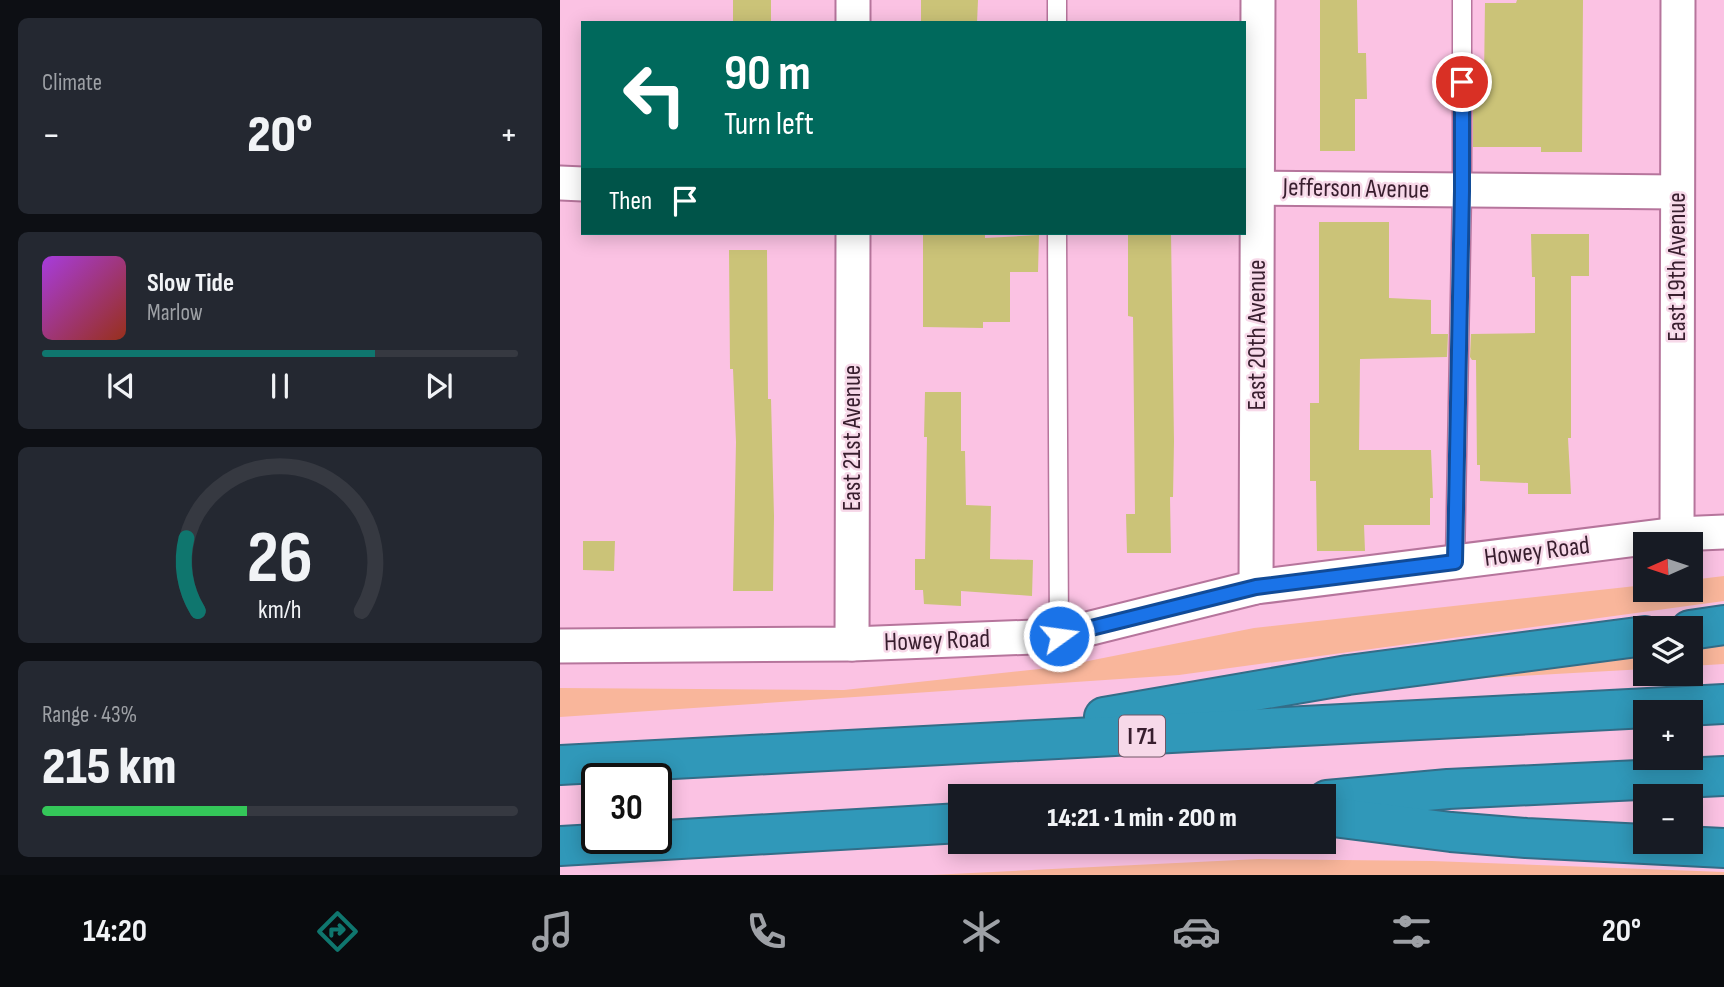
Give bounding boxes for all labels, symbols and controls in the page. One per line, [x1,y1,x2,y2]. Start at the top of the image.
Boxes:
text: 90 m [724,45,811,104]
icon: left [609,49,700,140]
pin [1432,52,1492,112]
icon: arrive [1443,63,1481,101]
text: Climate [42,69,102,97]
text: 20° [247,104,313,167]
text: Turn left [724,105,814,144]
text: − [42,113,61,158]
text: + [499,113,518,158]
street label: Jefferson Avenue [1281,172,1430,206]
icon: arrive [666,182,704,220]
text: Then [609,186,652,217]
street label: East 19th Avenue [1662,192,1693,342]
street label: East 20th Avenue [1242,260,1273,410]
text: Slow Tide [147,268,234,299]
text: Marlow [147,299,203,327]
street label: East 21st Avenue [837,365,868,511]
icon: previous [102,367,140,405]
icon: pause [261,367,299,405]
icon: next [420,367,458,405]
text: 26 [247,515,313,603]
street label: Howey Road [1482,530,1592,574]
north arrow [1633,532,1703,602]
map controls [1633,532,1703,854]
text: km/h [258,594,302,625]
position arrow [1022,599,1096,673]
button: layers [1633,616,1703,686]
street label: Howey Road [883,624,991,658]
button: + [1633,700,1703,770]
text: Range · 43% [42,701,137,729]
road number: I 71 [1119,716,1165,756]
text: 215 km [42,736,176,799]
speed limit sign: 30 [581,763,672,854]
button: − [1633,784,1703,854]
text: 14:21 · 1 min · 200 m [1047,803,1237,834]
icon: directions [313,907,362,956]
icon: music [528,907,577,956]
icon: phone [742,907,791,956]
icon: climate [957,907,1006,956]
icon: car [1172,907,1221,956]
icon: filters [1387,907,1436,956]
text: 14:20 [83,912,147,951]
text: 20° [1602,912,1641,951]

